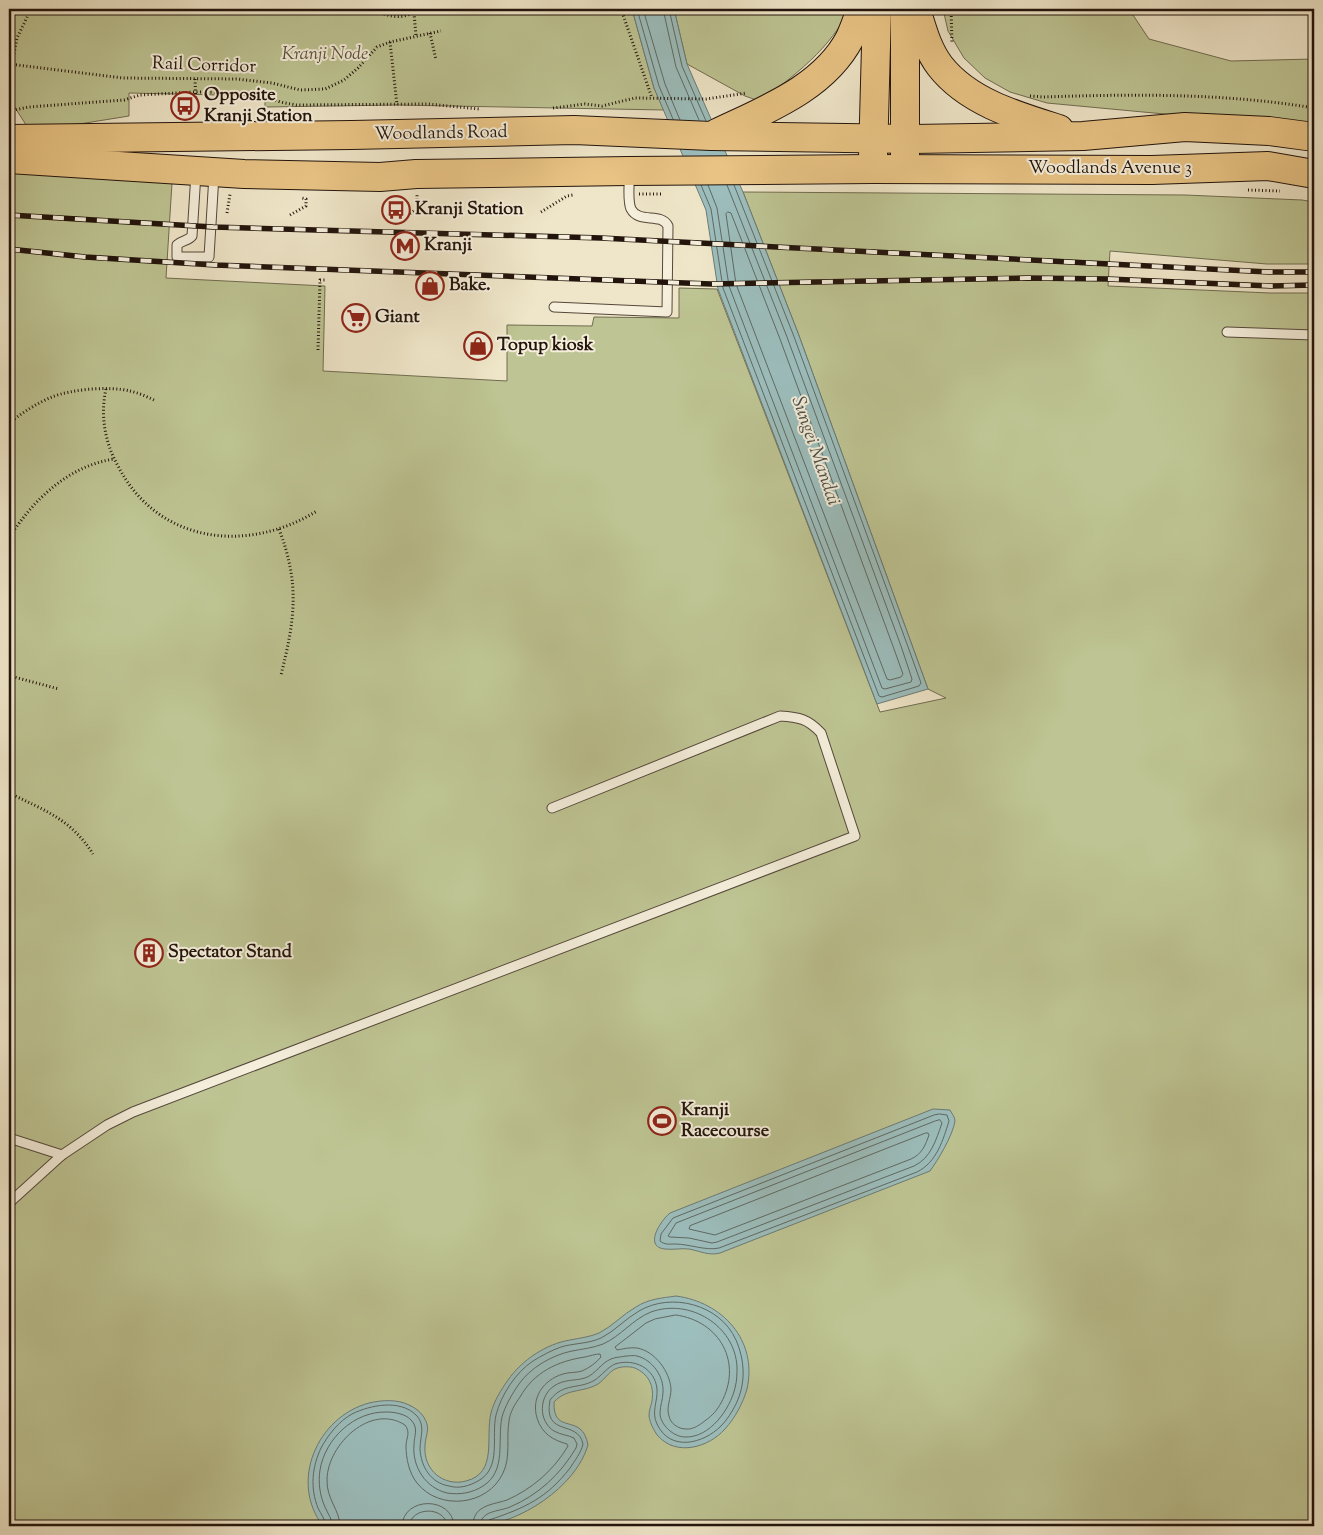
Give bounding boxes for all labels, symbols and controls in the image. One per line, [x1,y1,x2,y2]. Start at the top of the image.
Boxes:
park label: Kranji Node [282,42,368,68]
street label: Rail Corridor [151,51,257,81]
place label: Opposite Kranji Station [204,83,313,130]
bus stop icon: Opposite Kranji Station [170,91,200,121]
street label: Woodlands Road [374,120,508,148]
street label: Woodlands Avenue 3 [1028,156,1192,182]
bus stop icon: Kranji Station [381,195,411,225]
place label: Kranji Station [415,197,524,223]
metro station icon: Kranji [390,231,420,261]
place label: Kranji [424,233,473,259]
shop icon: Bake. [415,271,445,301]
place label: Bake. [449,273,491,299]
supermarket icon: Giant [341,303,371,333]
place label: Giant [375,305,421,331]
shop icon: Topup kiosk [463,331,493,361]
place label: Topup kiosk [497,333,594,359]
water label: Sungei Mandai [784,393,846,509]
building icon: Spectator Stand [134,938,164,968]
place label: Spectator Stand [168,940,293,966]
place label: Kranji Racecourse [681,1098,770,1145]
sports icon: Kranji Racecourse [647,1106,677,1136]

